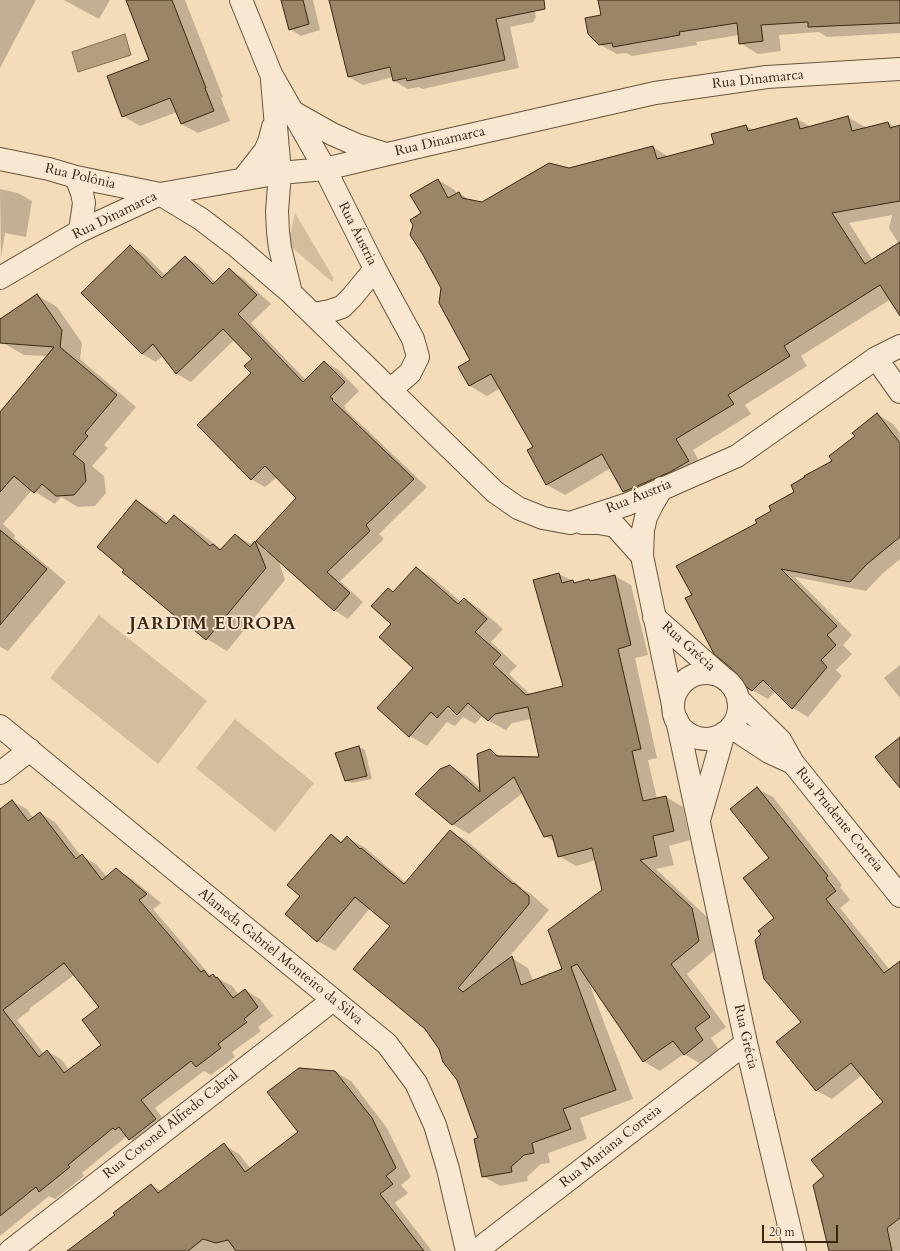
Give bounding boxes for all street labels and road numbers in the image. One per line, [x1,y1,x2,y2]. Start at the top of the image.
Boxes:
street label: Rua Dinamarca [711,67,805,93]
street label: Rua Dinamarca [393,123,487,161]
street label: Rua Polônia [43,161,117,193]
street label: Rua Dinamarca [70,188,160,244]
street label: Rua Áustria [334,199,380,269]
street label: Rua Áustria [604,476,674,518]
street label: Rua Grécia [658,619,718,675]
street label: Rua Prudente Correia [792,764,886,876]
street label: Alameda Gabriel Monteiro da Silva [194,885,366,1029]
street label: Rua Grécia [729,1003,761,1071]
street label: Rua Coronel Alfredo Cabral [100,1067,242,1183]
street label: Rua Mariana Correia [557,1102,665,1192]

